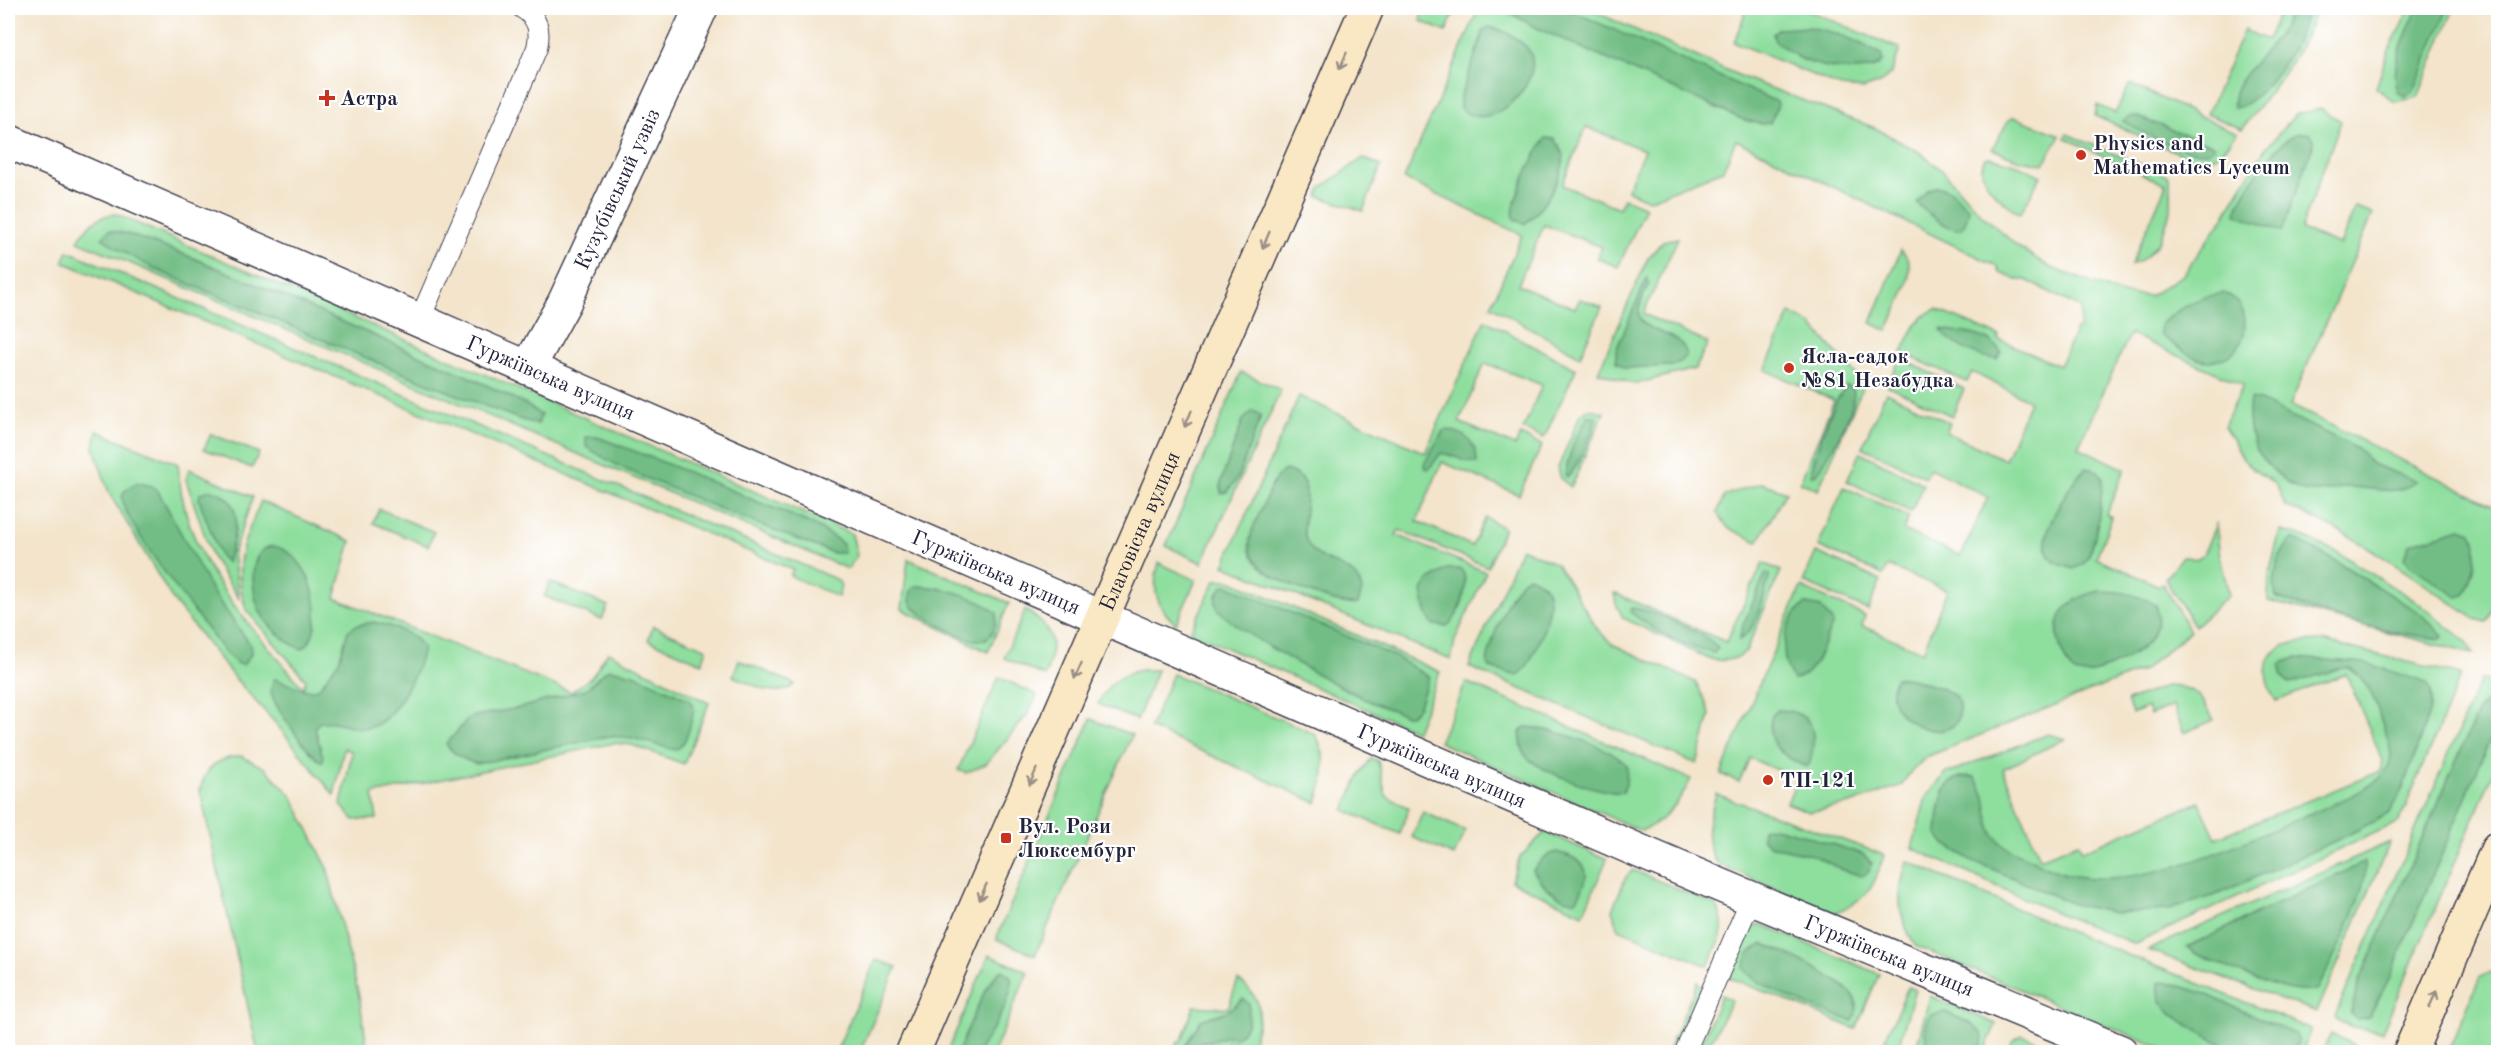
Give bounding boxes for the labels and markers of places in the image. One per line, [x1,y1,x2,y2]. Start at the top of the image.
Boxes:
marker: Астра [318,89,336,107]
place label: Астра [340,89,398,110]
place label: Physics and Mathematics Lyceum [2093,134,2290,179]
marker: Physics and Mathematics Lyceum [2074,148,2088,162]
place label: Ясла-садок №81 Незабудка [1801,347,1954,392]
marker: Ясла-садок №81 Незабудка [1782,361,1796,375]
place label: ТП-121 [1780,771,1856,792]
marker: ТП-121 [1761,773,1775,787]
place label: Вул. Рози Люксембург [1018,817,1136,862]
marker: Вул. Рози Люксембург [999,831,1013,845]

